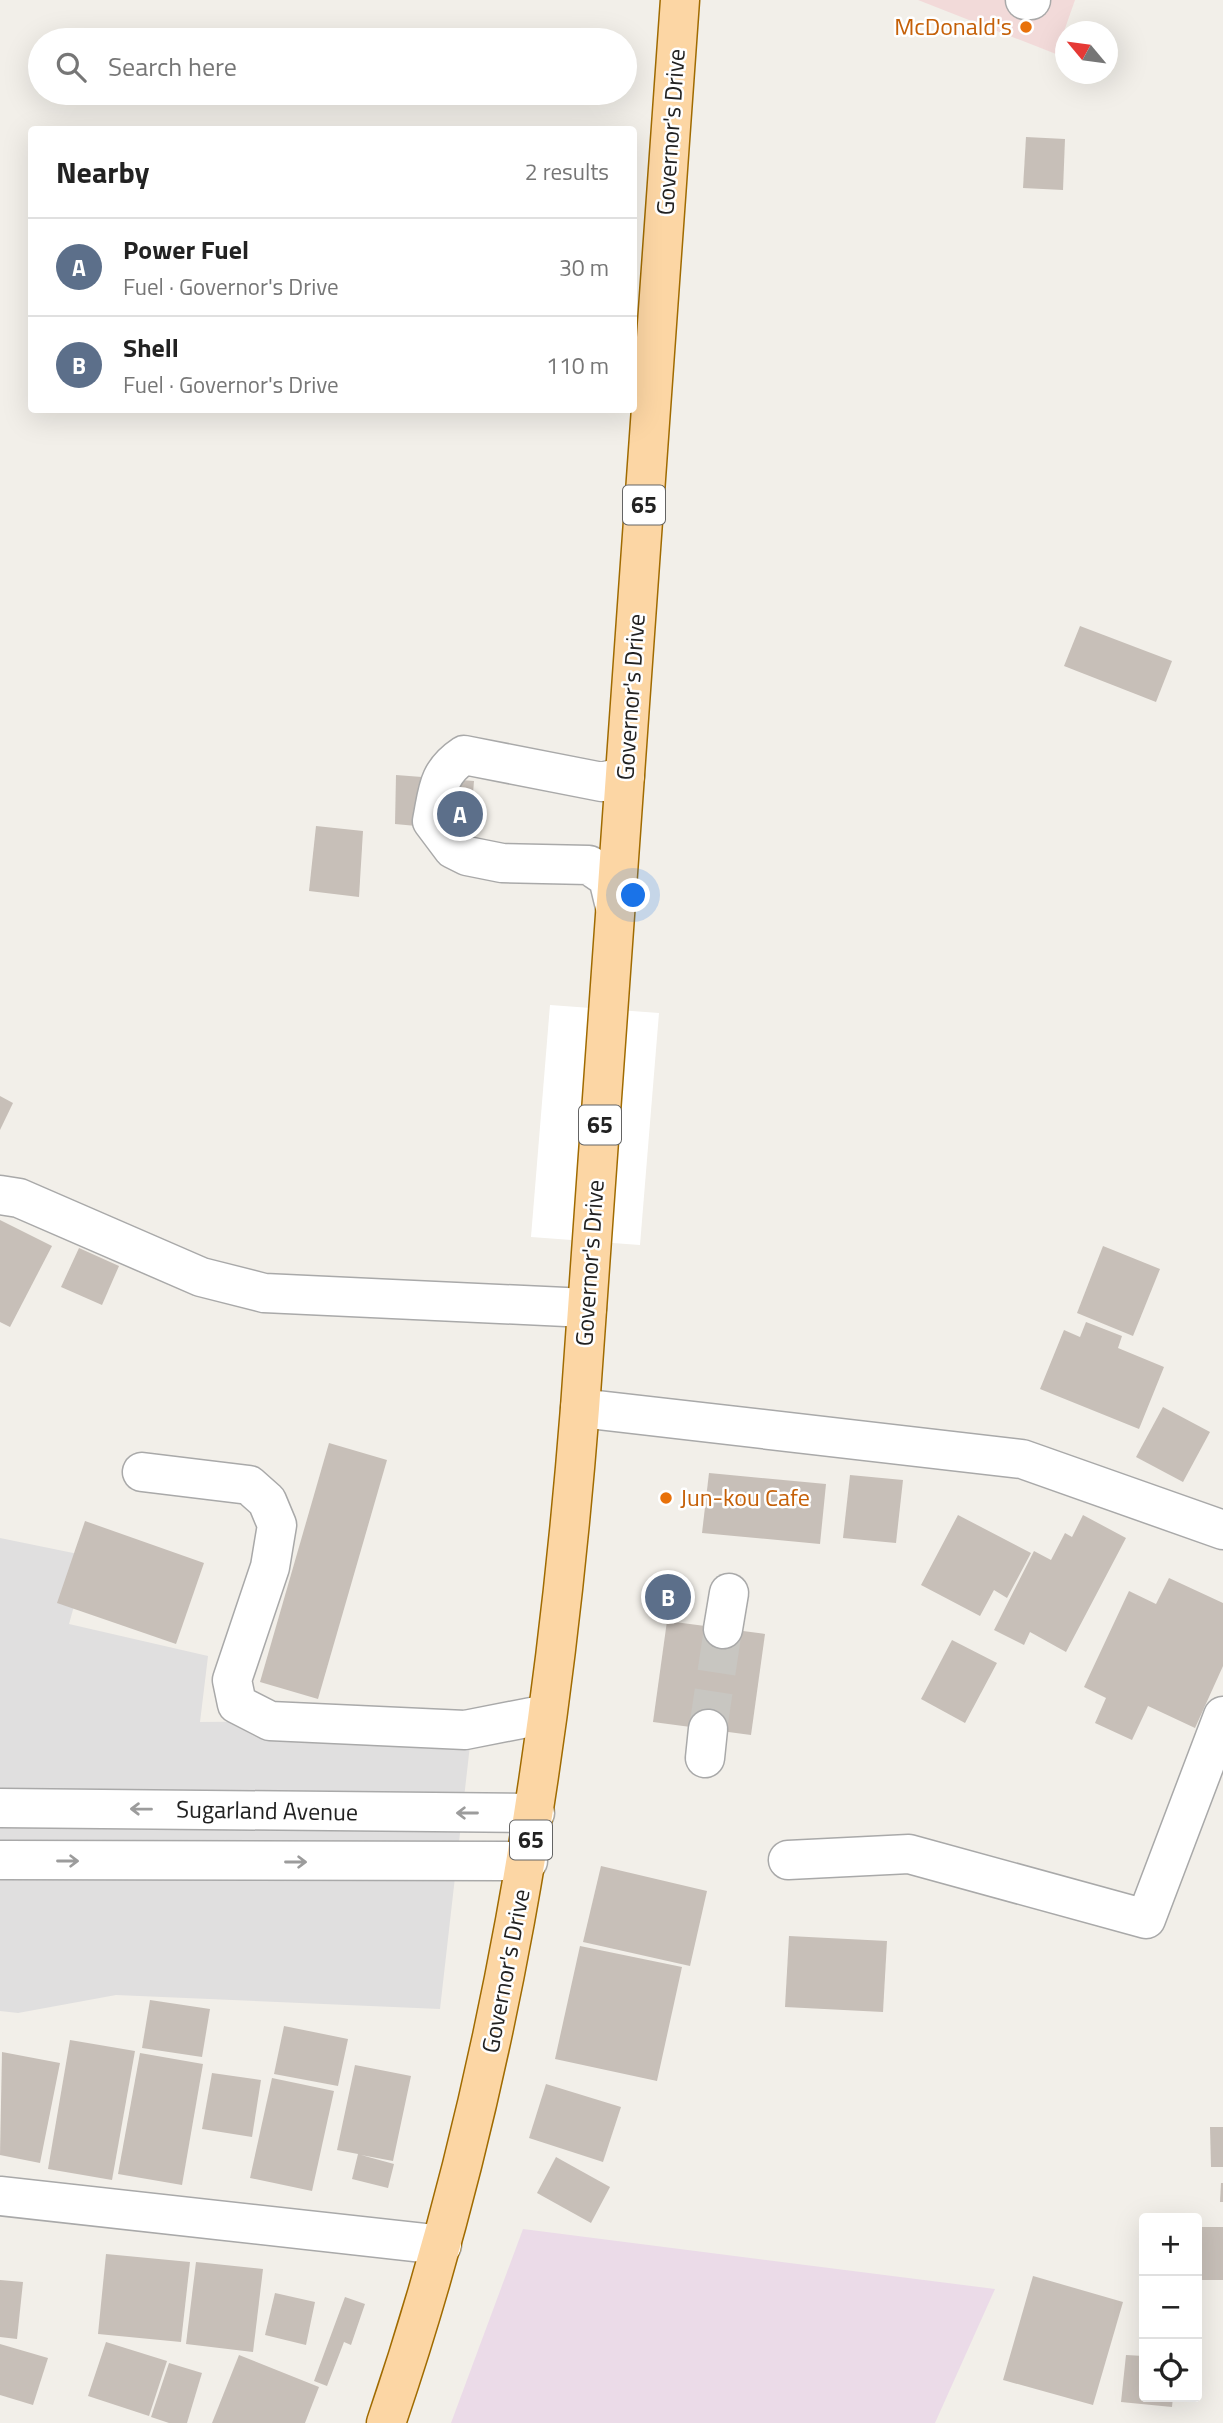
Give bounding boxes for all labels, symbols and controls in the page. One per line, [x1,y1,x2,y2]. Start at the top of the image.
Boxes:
place label: McDonald's [894,8,1012,44]
marker: McDonald's [1018,19,1034,35]
north arrow [1055,21,1118,84]
search box [28,28,637,105]
text: Search here [108,47,237,86]
icon: search [52,48,90,86]
street label: Governor's Drive [646,48,694,216]
text: Nearby [56,149,149,195]
text: 2 results [525,154,609,189]
text: Power Fuel [123,230,249,269]
text: A [72,250,86,285]
text: 30 m [559,250,609,285]
text: Fuel · Governor's Drive [123,269,339,304]
text: Shell [123,328,179,367]
text: B [72,348,86,383]
text: 110 m [546,348,609,383]
text: Fuel · Governor's Drive [123,367,339,402]
road number: 65 [623,485,665,524]
street label: Governor's Drive [606,613,654,781]
pin: A [437,788,483,840]
your location [616,878,650,912]
road number: 65 [579,1106,621,1144]
street label: Governor's Drive [565,1179,613,1347]
place label: Jun-kou Cafe [680,1479,810,1515]
marker: Jun-kou Cafe [658,1490,674,1506]
pin: B [645,1571,691,1623]
street label: Sugarland Avenue [176,1790,358,1830]
one-way arrow [130,1803,153,1816]
one-way arrow [455,1806,478,1820]
road number: 65 [510,1820,552,1859]
one-way arrow [56,1854,79,1867]
one-way arrow [284,1856,307,1869]
street label: Governor's Drive [471,1886,539,2056]
map controls [1139,2213,1202,2402]
button: + [1139,2213,1202,2276]
button: − [1139,2276,1202,2339]
button: locate [1139,2339,1202,2402]

